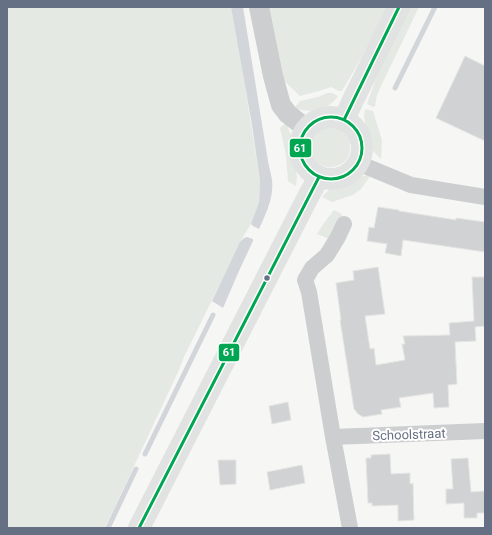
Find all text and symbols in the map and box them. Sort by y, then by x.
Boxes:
line badge: 61 [289,138,312,158]
text: 61 [294,142,306,155]
unlabelled marker [262,273,272,283]
line badge: 61 [218,343,240,362]
text: 61 [223,346,235,359]
street label: Schoolstraat [372,426,446,443]

